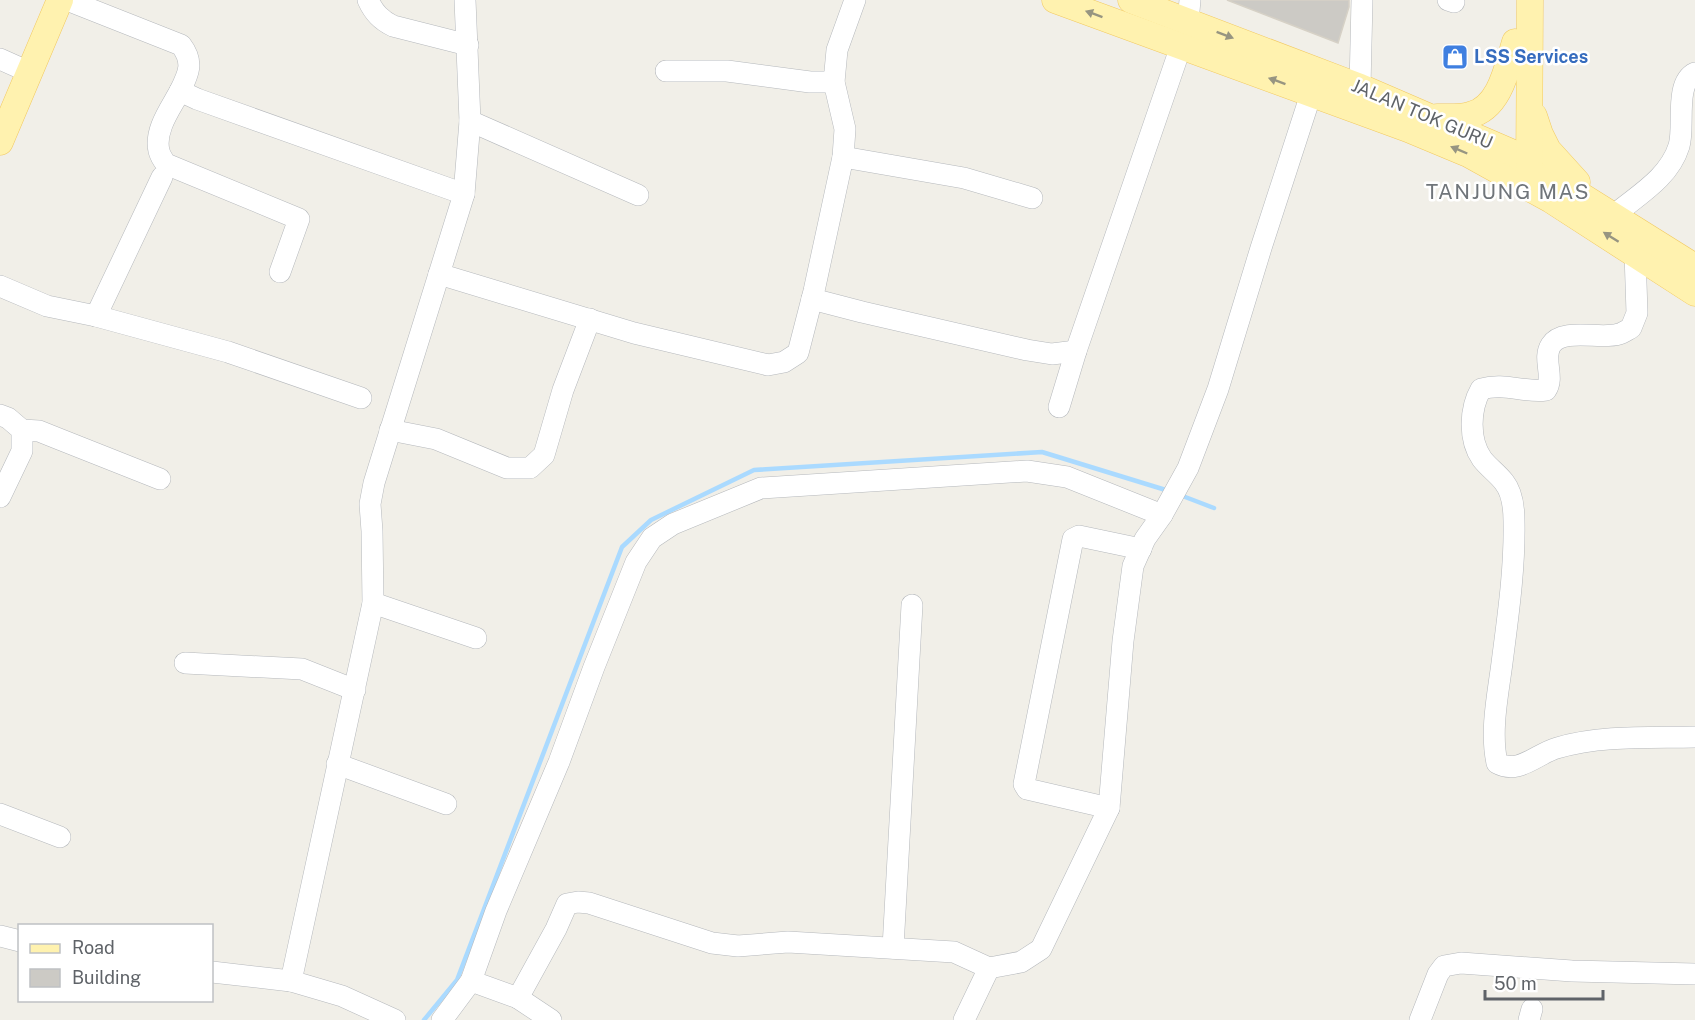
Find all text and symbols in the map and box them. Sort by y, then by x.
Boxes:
one-way arrow [1085,9,1103,19]
one-way arrow [1216,31,1234,41]
shop icon: LSS Services [1440,42,1470,72]
place label: LSS Services [1474,46,1588,67]
street label: JALAN TOK GURU [1348,74,1496,153]
one-way arrow [1268,76,1286,85]
one-way arrow [1450,145,1468,155]
district label: TANJUNG MAS [1426,179,1590,204]
one-way arrow [1603,232,1619,243]
legend [18,924,213,1002]
text: Road [72,937,115,958]
scale bar [1485,963,1604,1001]
text: Building [72,967,141,988]
text: 50 m [1494,973,1537,994]

